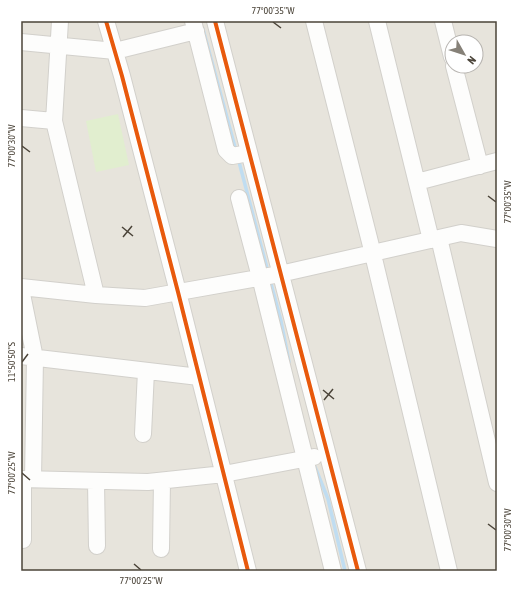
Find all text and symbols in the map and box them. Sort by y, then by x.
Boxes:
text: 77°00'35"W [251,5,295,16]
north arrow [444,34,484,74]
text: N [465,54,478,67]
text: 77°00'30"W [6,124,17,168]
text: 77°00'35"W [502,180,513,224]
text: 11°50'50"S [6,342,17,382]
text: 77°00'25"W [6,451,17,495]
text: 77°00'30"W [502,508,513,552]
text: 77°00'25"W [119,575,163,586]

